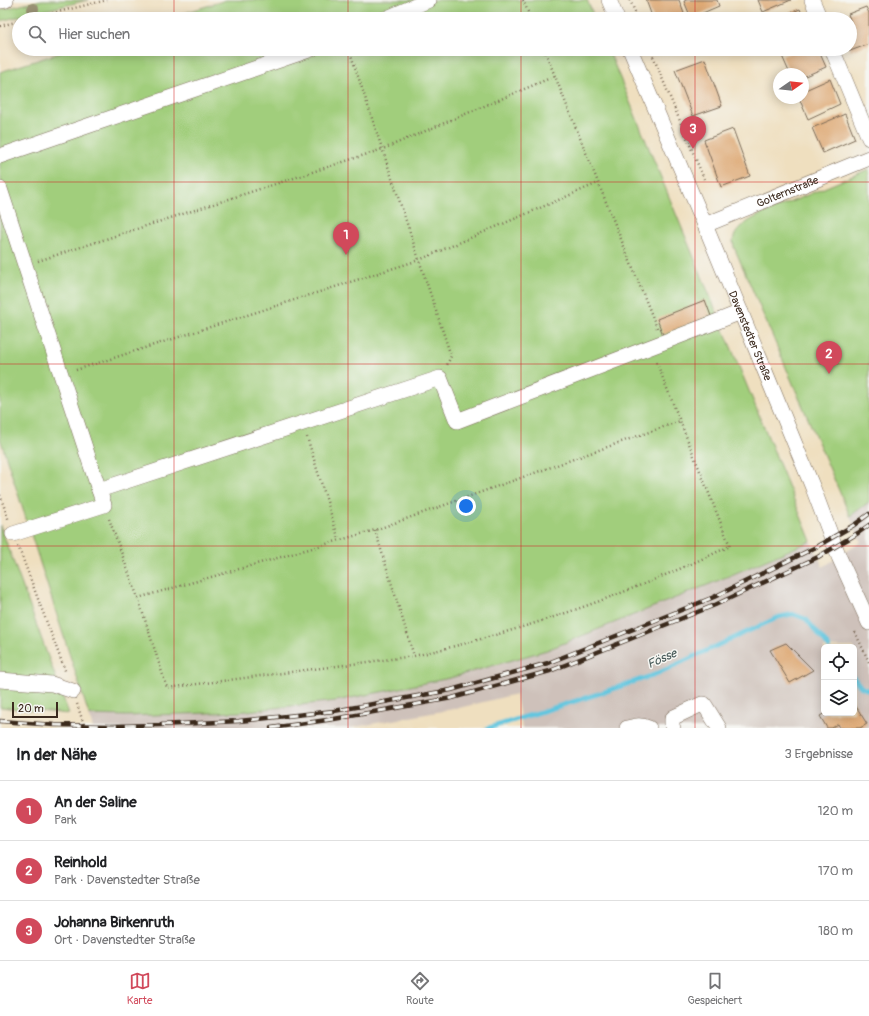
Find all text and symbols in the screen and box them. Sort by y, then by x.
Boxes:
search box [12,12,857,56]
icon: search [26,23,48,45]
text: Hier suchen [58,25,130,44]
north arrow [773,68,809,104]
pin: 3 [680,116,706,149]
street label: Golternstraße [755,173,821,210]
pin: 1 [333,222,359,255]
street label: Davenstedter Straße [726,289,775,383]
pin: 2 [816,341,842,374]
your location [456,496,476,516]
map controls [821,644,857,716]
button: locate [821,644,857,680]
water label: Fösse [645,646,680,672]
button: layers [821,680,857,716]
scale bar [12,700,58,719]
text: 20 m [18,702,44,715]
text: In der Nähe [16,744,97,765]
text: 3 Ergebnisse [784,746,853,762]
text: An der Saline [54,793,137,812]
text: 1 [26,803,32,819]
text: 120 m [817,803,853,819]
text: Park [54,812,77,828]
text: Reinhold [54,853,107,872]
text: 2 [25,863,33,879]
text: 170 m [818,863,853,879]
text: Park · Davenstedter Straße [54,872,200,888]
text: Johanna Birkenruth [54,913,174,932]
text: 3 [25,923,33,939]
text: 180 m [818,923,853,939]
text: Ort · Davenstedter Straße [54,932,195,948]
tab: Karte [127,970,152,1007]
tab: Route [406,970,434,1007]
tab: Gespeichert [687,970,742,1007]

